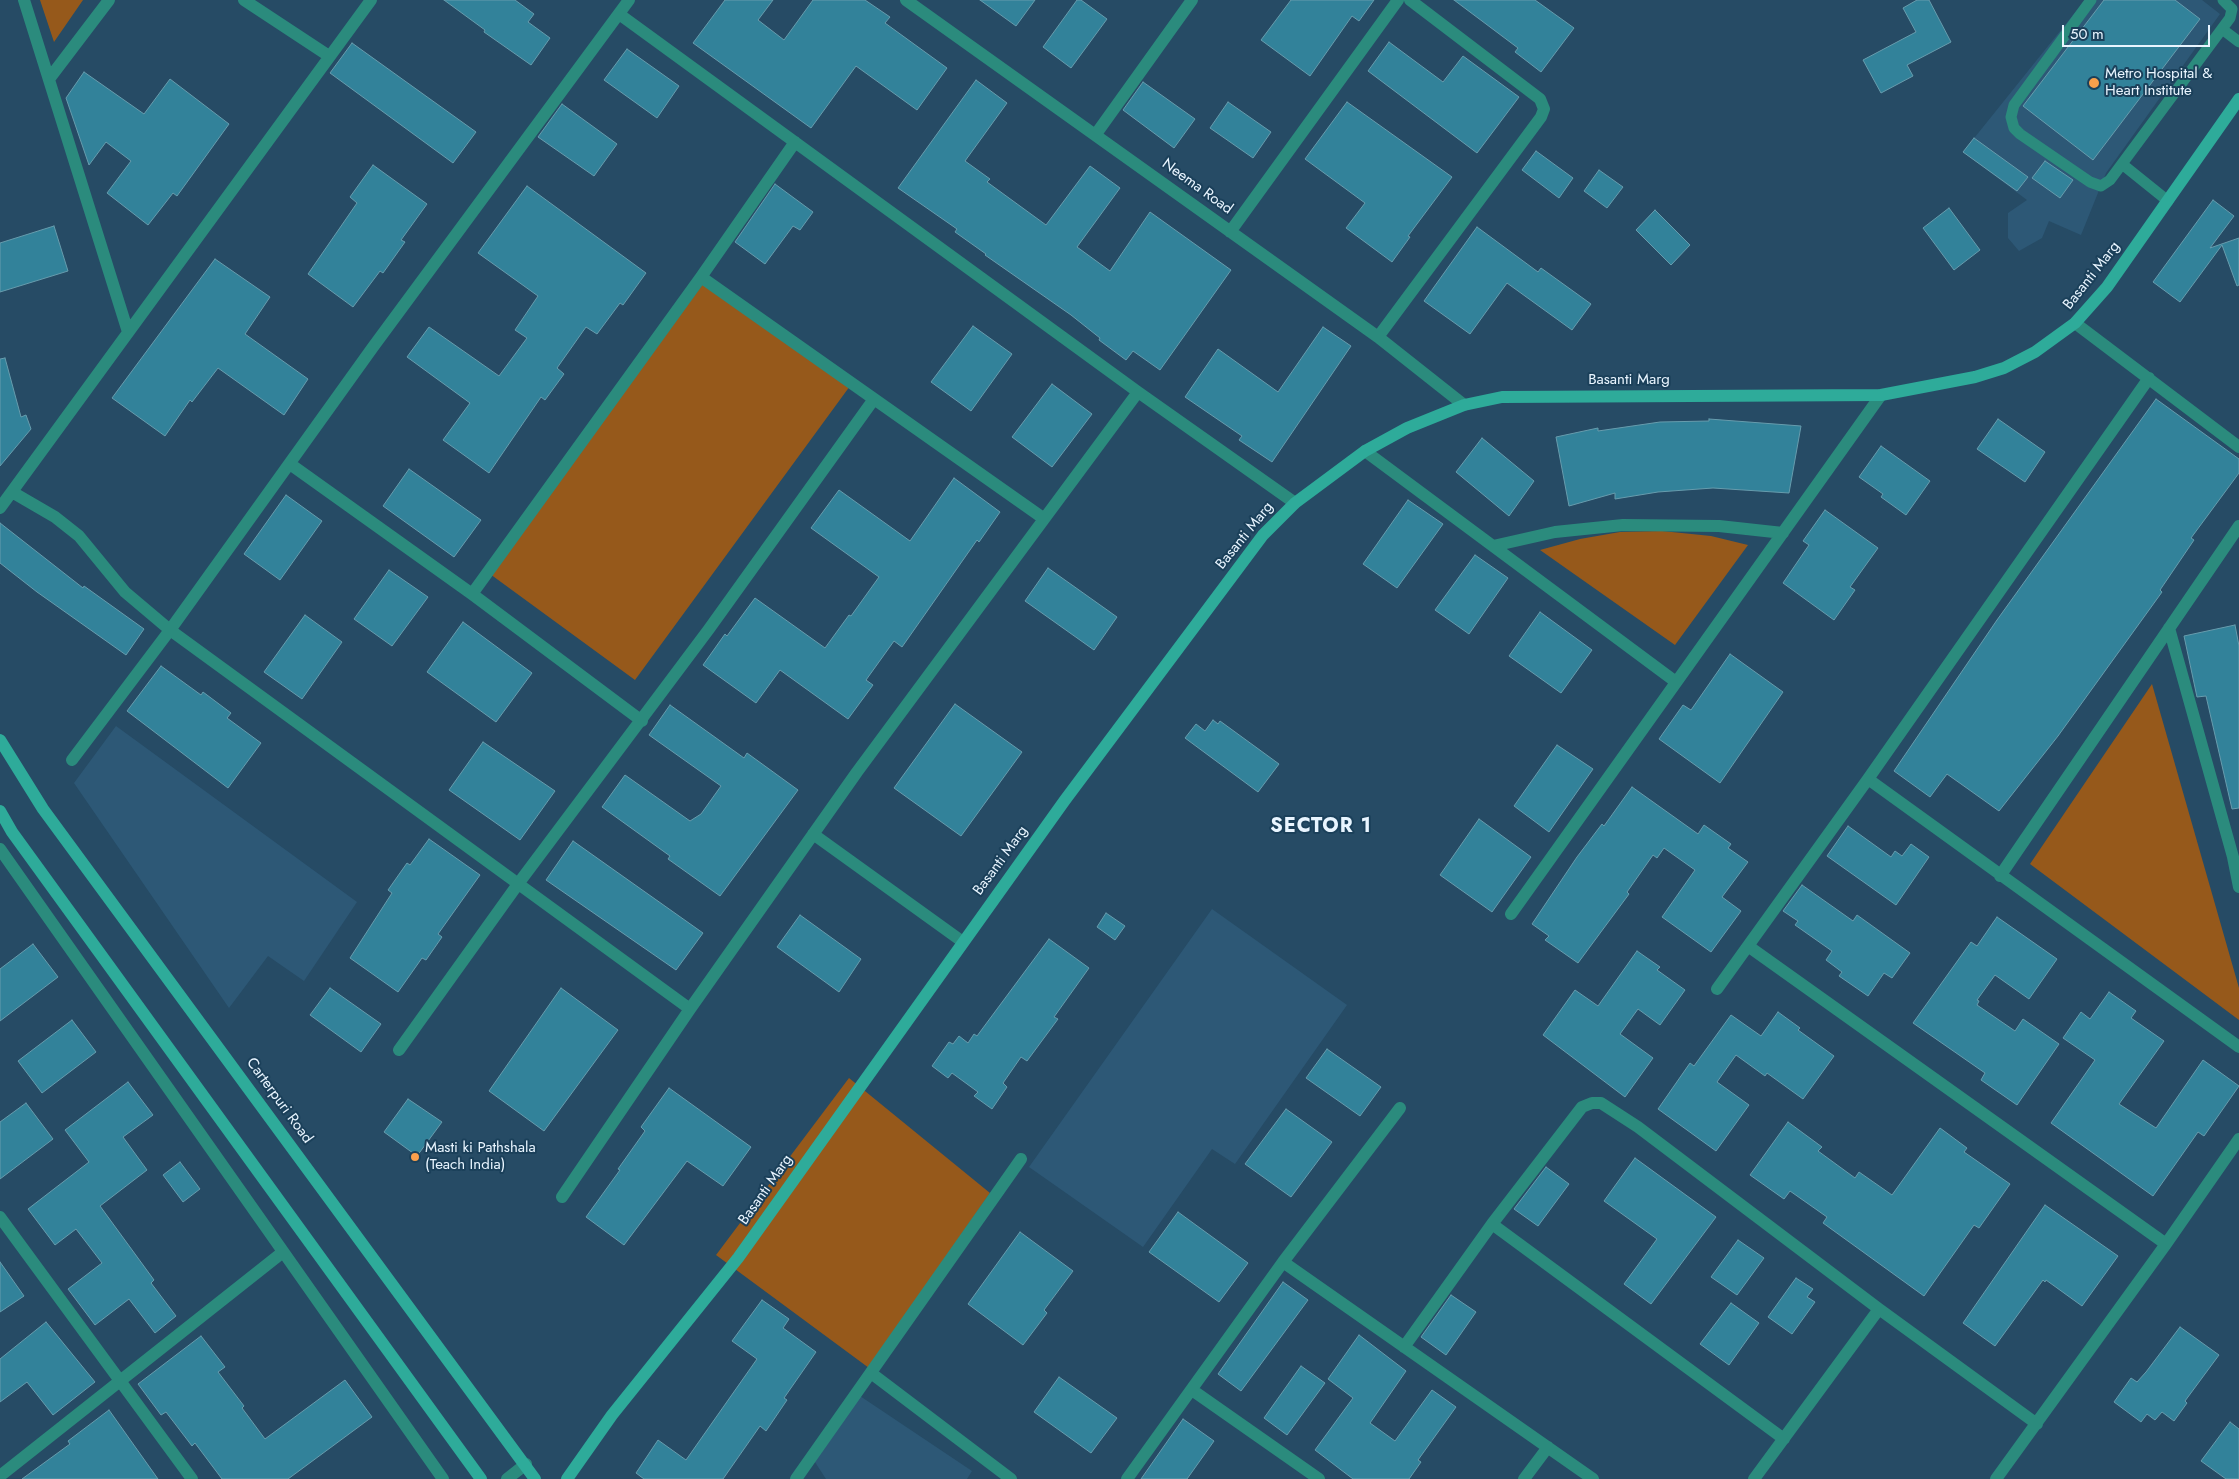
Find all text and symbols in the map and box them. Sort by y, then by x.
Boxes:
scale bar [2064,15,2212,47]
text: 50 m [2070,23,2104,45]
place label: Metro Hospital & Heart Institute [2105,65,2212,100]
marker: Metro Hospital & Heart Institute [2087,76,2101,90]
street label: Neema Road [1158,155,1236,219]
street label: Basanti Marg [2060,238,2124,314]
street label: Basanti Marg [1588,371,1670,389]
street label: Basanti Marg [1212,499,1278,573]
district label: SECTOR 1 [1269,815,1373,839]
street label: Basanti Marg [970,823,1032,899]
street label: Carterpuri Road [242,1055,316,1147]
place label: Masti ki Pathshala (Teach India) [425,1139,536,1174]
marker: Masti ki Pathshala (Teach India) [409,1151,421,1163]
street label: Basanti Marg [735,1151,797,1229]

